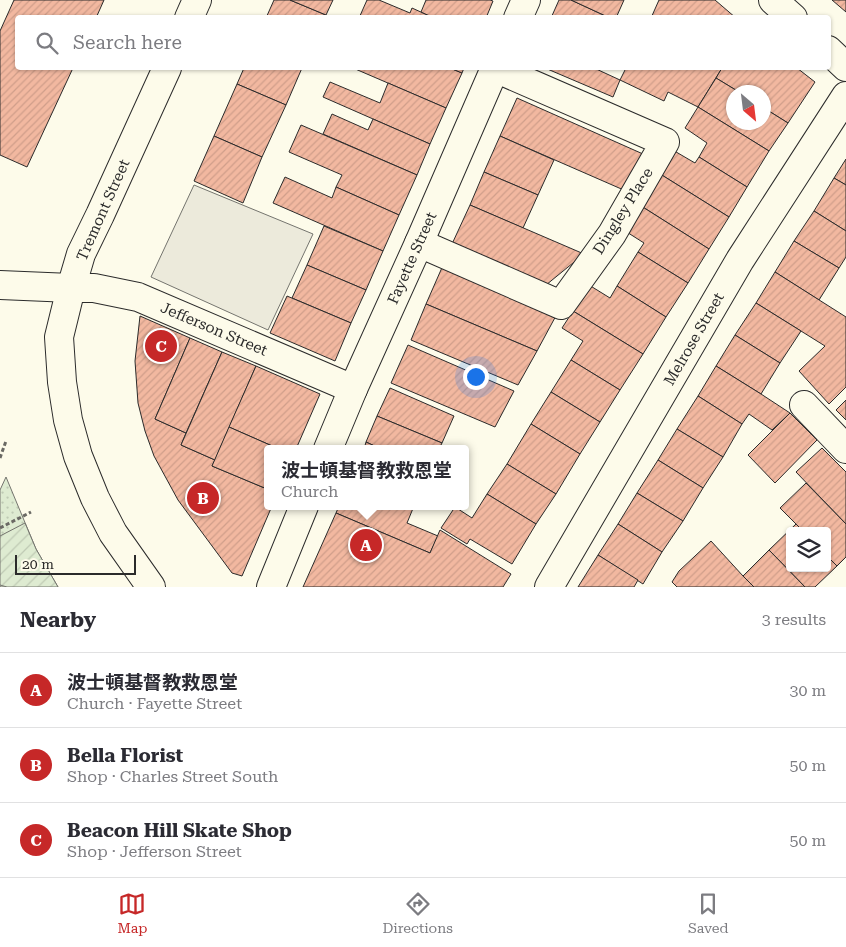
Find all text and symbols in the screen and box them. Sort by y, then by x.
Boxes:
search box [15,15,831,70]
icon: search [33,29,61,57]
text: Search here [73,31,182,54]
north arrow [726,85,771,130]
street label: Tremont Street [73,156,134,264]
street label: Dingley Place [589,164,657,258]
street label: Fayette Street [384,209,441,307]
street label: Melrose Street [660,289,728,389]
street label: Jefferson Street [158,298,271,360]
pin: C [145,327,177,365]
your location [463,364,489,390]
popup [264,445,469,510]
text: 波士頓基督教救恩堂 [281,459,452,482]
pin: B [187,479,219,517]
text: Church [281,482,338,501]
pin: A [350,526,382,564]
map controls [786,527,831,572]
button: layers [786,527,831,572]
scale bar [15,552,136,575]
text: 20 m [22,556,54,572]
text: Nearby [20,608,96,632]
text: 3 results [762,610,826,629]
text: 波士頓基督教救恩堂 [67,671,238,694]
text: A [30,681,42,700]
text: 30 m [789,681,826,700]
text: Church · Fayette Street [67,694,242,713]
text: Bella Florist [67,744,183,767]
text: B [30,756,42,775]
text: 50 m [789,756,826,775]
text: Shop · Charles Street South [67,767,278,786]
text: Beacon Hill Skate Shop [67,819,292,842]
text: C [30,831,42,850]
text: 50 m [789,831,826,850]
text: Shop · Jefferson Street [67,842,242,861]
tab: Map [118,890,147,936]
tab: Directions [382,890,453,936]
tab: Saved [688,890,729,936]

